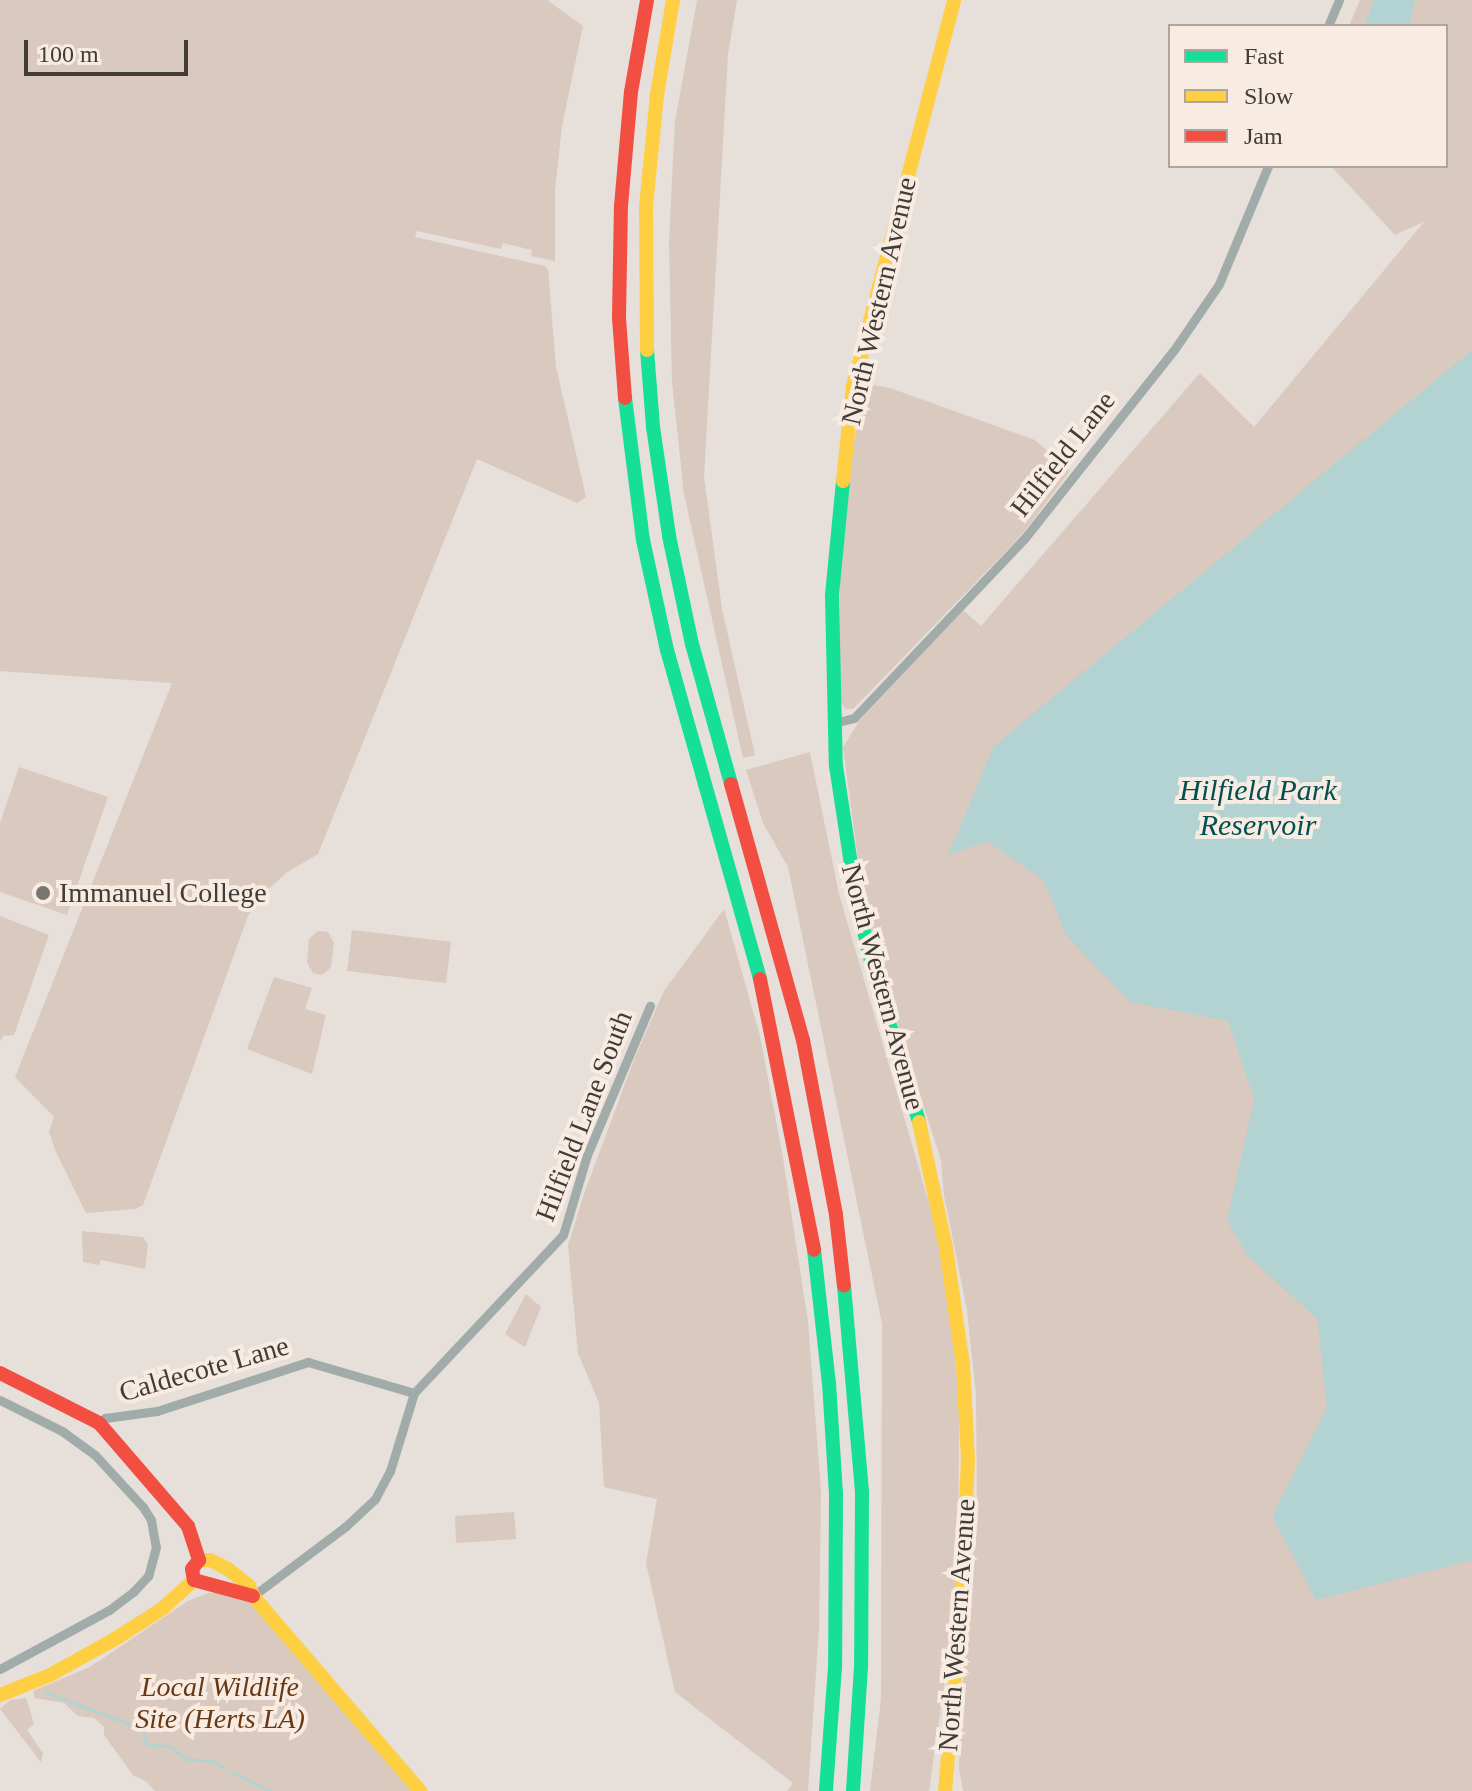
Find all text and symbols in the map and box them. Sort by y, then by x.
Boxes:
scale bar [28,24,192,74]
legend [1168,24,1448,168]
text: 100 m [38,41,99,67]
text: Fast [1244,43,1284,69]
text: Slow [1244,83,1293,109]
text: Jam [1244,123,1283,149]
street label: North Western Avenue [834,173,924,429]
street label: Hilfield Lane [1004,385,1122,523]
water label: Hilfield Park Reservoir [1179,772,1337,842]
street label: North Western Avenue [834,859,932,1115]
place label: Immanuel College [59,876,267,910]
marker: Immanuel College [34,884,52,902]
street label: Hilfield Lane South [528,1006,640,1226]
street label: Caldecote Lane [115,1329,293,1409]
street label: North Western Avenue [931,1496,983,1754]
park label: Local Wildlife Site (Herts LA) [135,1670,305,1736]

